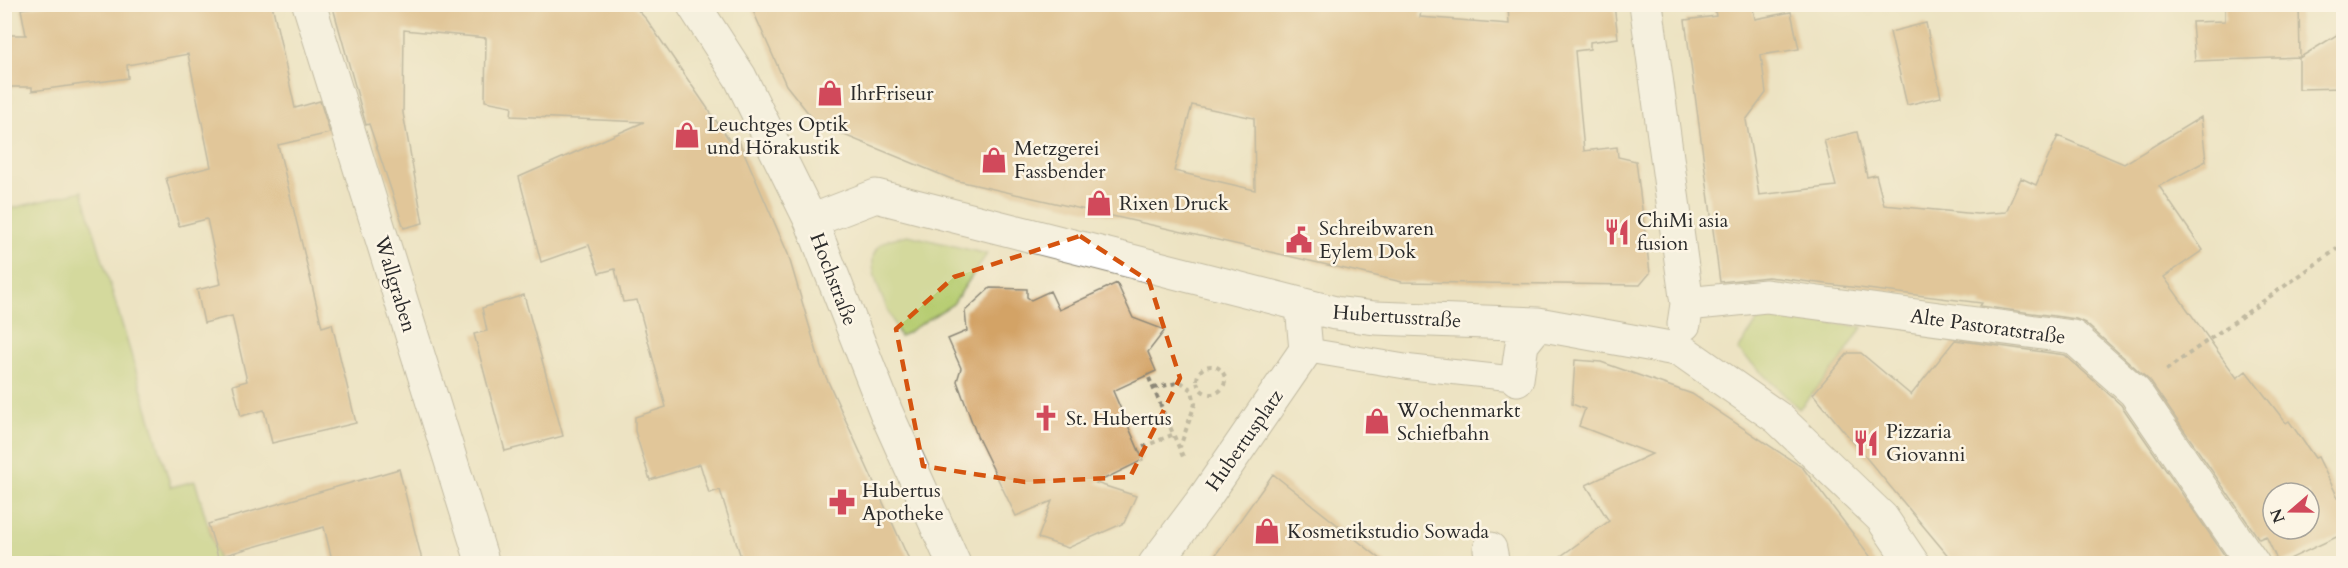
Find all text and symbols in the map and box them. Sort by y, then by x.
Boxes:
shop icon: IhrFriseur [815,78,845,108]
place label: IhrFriseur [850,80,934,107]
place label: Leuchtges Optik und Hörakustik [707,111,849,161]
shop icon: Leuchtges Optik und Hörakustik [672,120,702,150]
place label: Metzgerei Fassbender [1014,135,1106,185]
shop icon: Metzgerei Fassbender [979,145,1009,175]
shop icon: Rixen Druck [1084,188,1114,218]
place label: Rixen Druck [1119,190,1229,217]
place label: ChiMi asia fusion [1637,207,1729,257]
place label: Schreibwaren Eylem Dok [1319,215,1435,265]
restaurant icon: ChiMi asia fusion [1602,217,1632,247]
public building icon: Schreibwaren Eylem Dok [1284,225,1314,255]
street label: Hochstraße [803,229,864,330]
street label: Wallgraben [368,232,423,336]
street label: Hubertusstraße [1332,299,1462,334]
street label: Alte Pastoratstraße [1909,302,2067,351]
street label: Hubertusplatz [1199,384,1289,497]
place label: Wochenmarkt Schiefbahn [1396,397,1521,447]
church icon: St. Hubertus [1031,403,1061,433]
place label: St. Hubertus [1066,405,1172,432]
shop icon: Wochenmarkt Schiefbahn [1362,406,1392,436]
place label: Pizzaria Giovanni [1886,418,1966,468]
restaurant icon: Pizzaria Giovanni [1851,428,1881,458]
place label: Hubertus Apotheke [862,477,944,527]
north arrow [2261,481,2321,541]
pharmacy icon: Hubertus Apotheke [827,487,857,517]
text: N [2265,505,2291,526]
shop icon: Kosmetikstudio Sowada [1252,516,1282,546]
place label: Kosmetikstudio Sowada [1287,518,1490,545]

